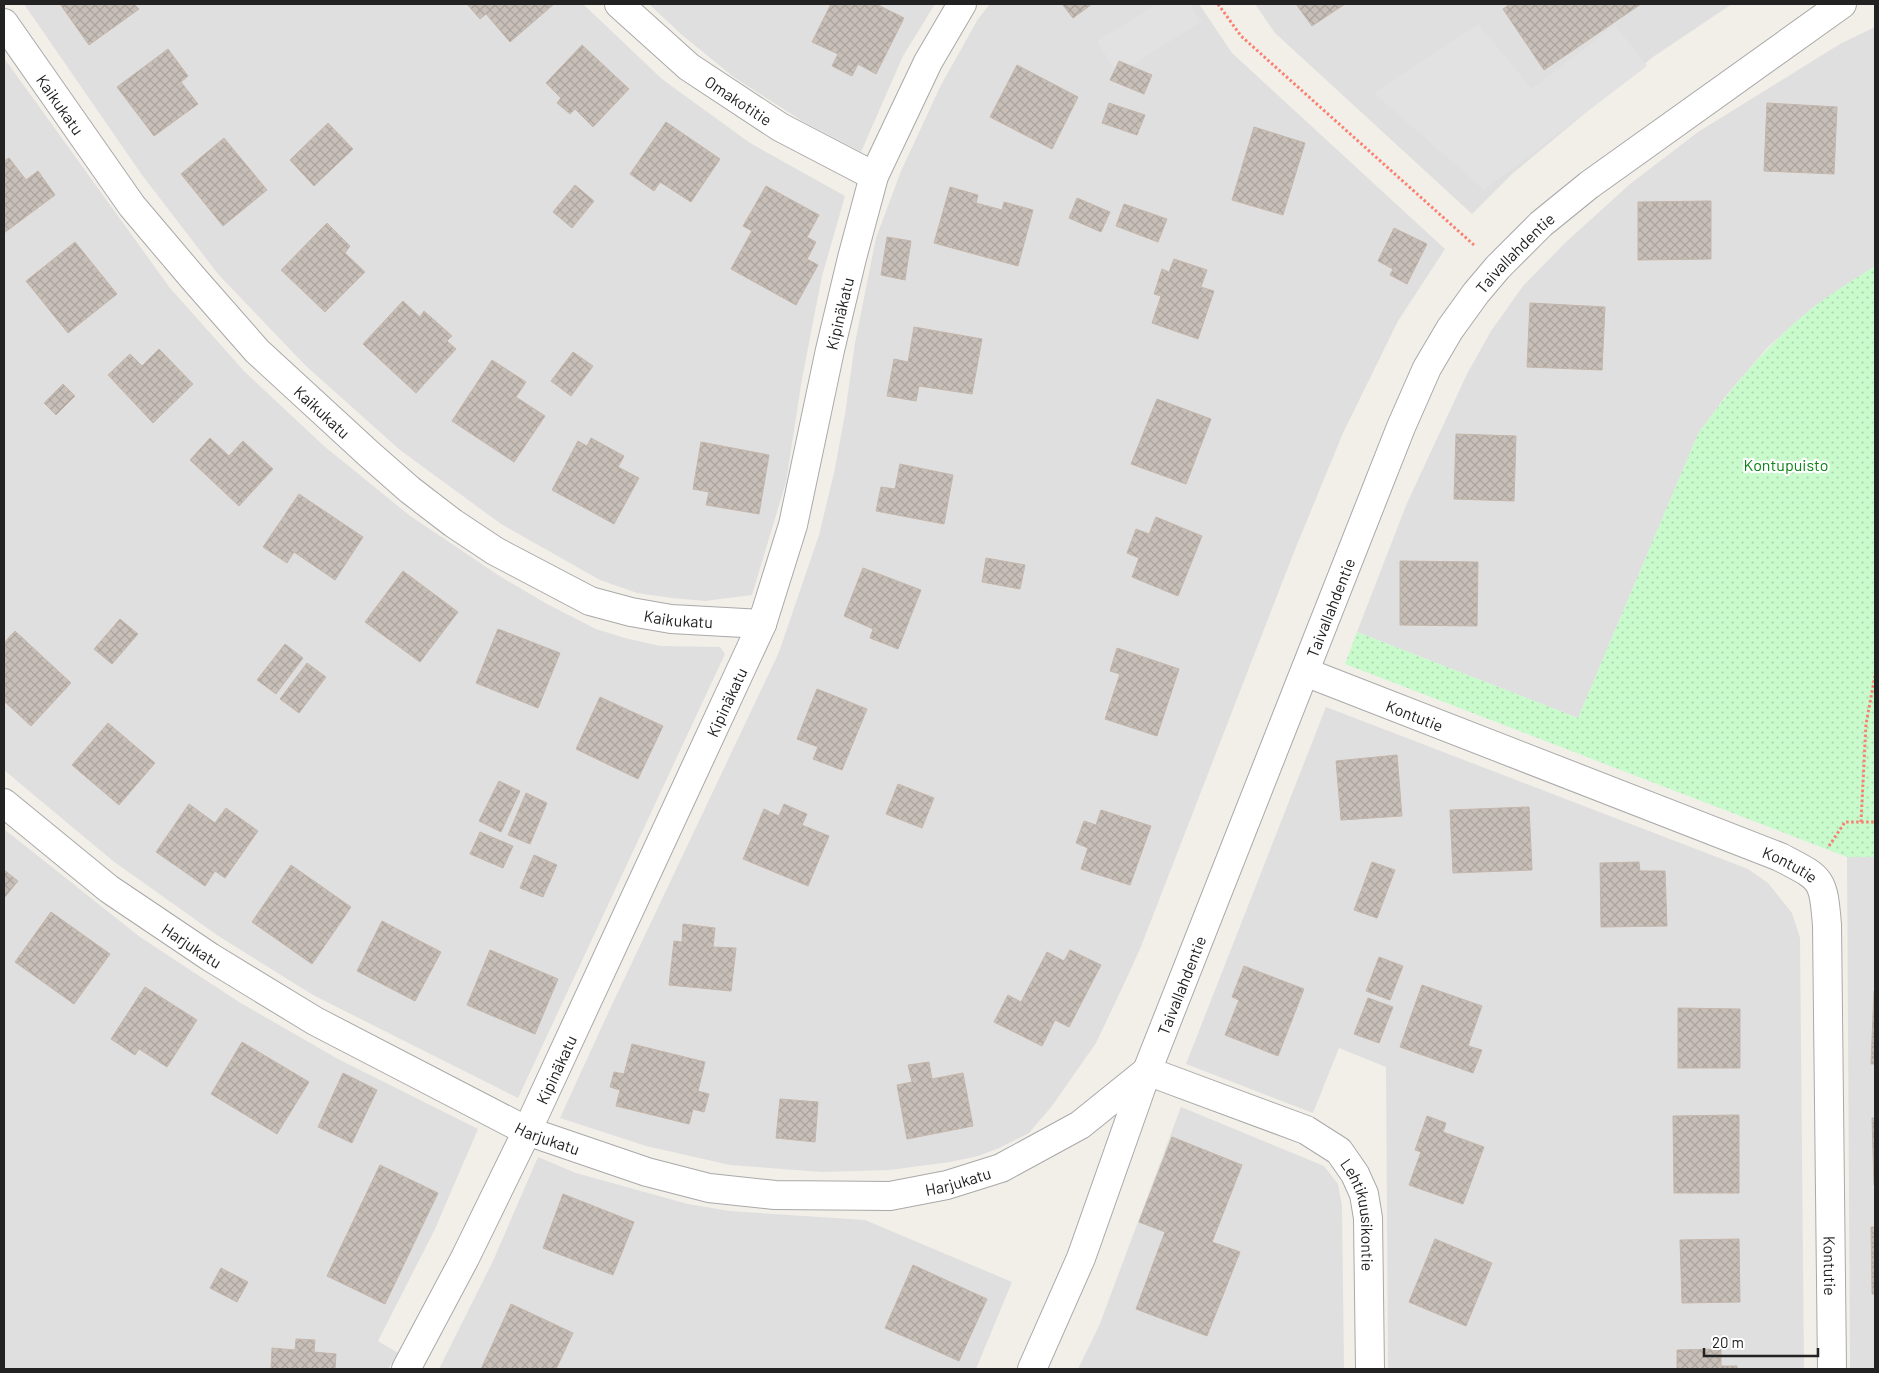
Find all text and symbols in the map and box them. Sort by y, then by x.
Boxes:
street label: Kaikukatu [33,70,88,138]
street label: Omakotitie [702,71,776,129]
street label: Taivallahdentie [1471,208,1558,297]
street label: Kipinäkatu [821,275,857,352]
street label: Kaikukatu [291,381,355,442]
park label: Kontupuisto [1744,455,1828,474]
street label: Taivallahdentie [1302,555,1358,660]
street label: Kaikukatu [643,605,713,631]
street label: Kipinäkatu [702,664,750,739]
street label: Kontutie [1384,695,1446,735]
street label: Kontutie [1760,842,1822,886]
street label: Harjukatu [159,918,225,971]
street label: Taivallahdentie [1153,933,1209,1038]
street label: Kipinäkatu [531,1032,580,1107]
street label: Harjukatu [512,1117,583,1158]
street label: Lehtikuusikontie [1337,1154,1378,1271]
street label: Harjukatu [923,1162,993,1199]
street label: Kontutie [1821,1236,1841,1296]
scale bar [1704,1326,1818,1358]
text: 20 m [1712,1333,1744,1351]

